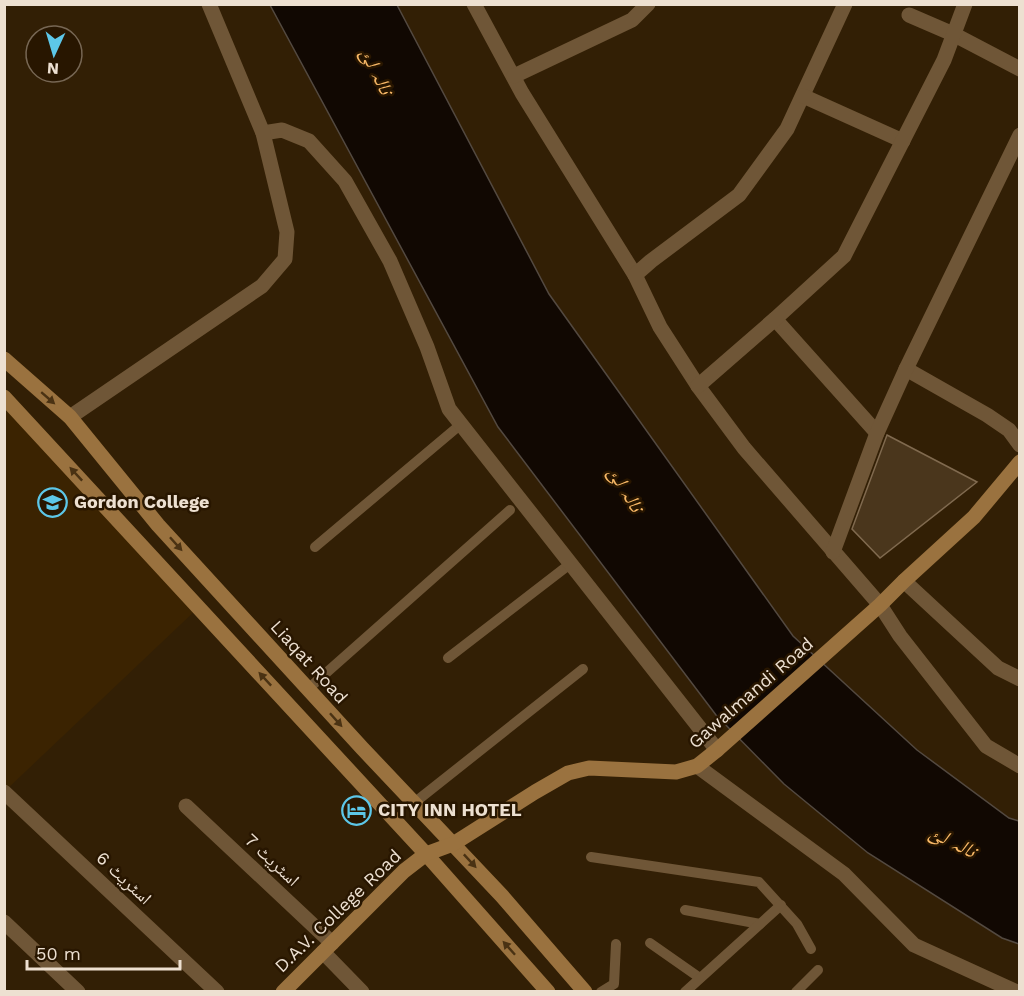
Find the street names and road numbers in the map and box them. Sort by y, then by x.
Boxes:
street label: Liaqat Road [267,616,352,708]
street label: Gawalmandi Road [684,633,817,752]
street label: اسٹریٹ 7 [240,829,304,890]
street label: D.A.V. College Road [270,845,405,976]
street label: اسٹریٹ 6 [92,847,156,909]

